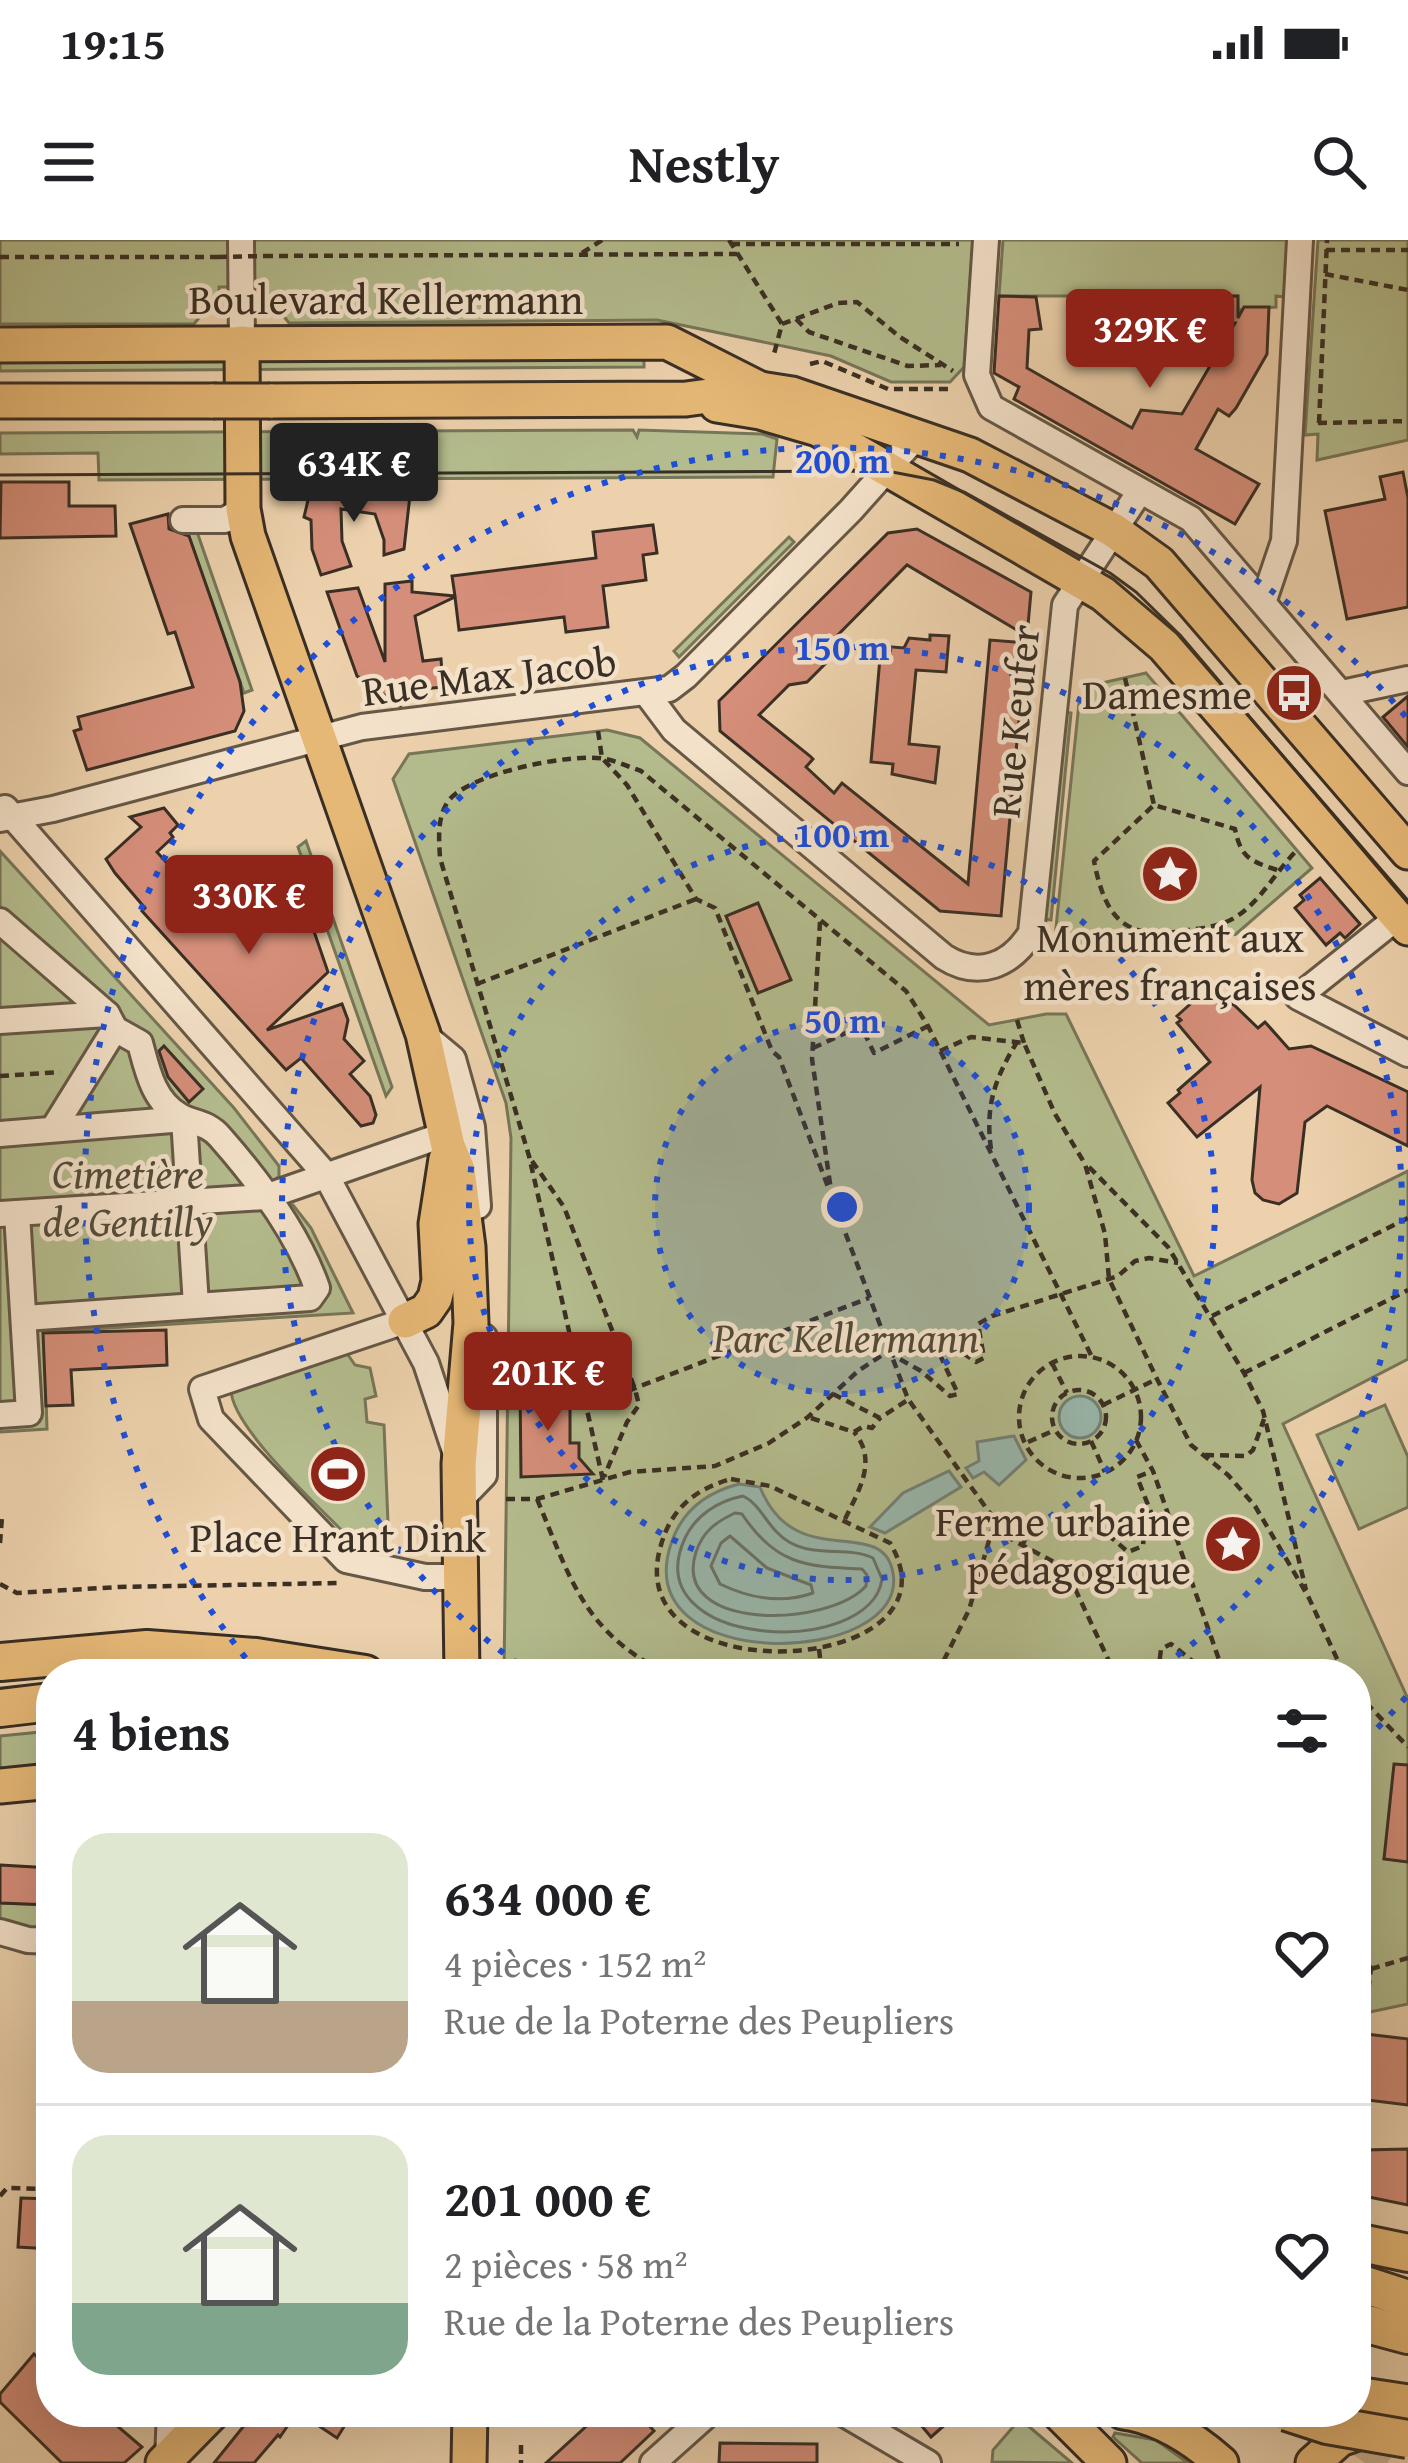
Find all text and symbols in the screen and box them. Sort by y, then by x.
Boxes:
text: 19:15 [60,10,166,75]
text: Nestly [629,123,779,202]
icon: menu [36,129,102,195]
icon: search [1306,129,1372,195]
street label: Boulevard Kellermann [189,268,584,329]
pin: 329K € [1052,289,1248,391]
text: 329K € [1093,299,1207,356]
pin: 634K € [256,423,452,525]
text: 634K € [297,433,411,490]
text: 200 m [795,433,890,486]
text: 150 m [795,620,890,673]
street label: Rue Keufer [974,622,1054,820]
street label: Rue Max Jacob [358,629,620,721]
bus stop icon: Damesme [1263,662,1325,724]
place label: Damesme [1082,663,1252,724]
text: 100 m [795,807,890,860]
place icon: Monument aux mères françaises [1139,843,1201,905]
pin: 330K € [151,855,347,957]
text: 330K € [192,865,306,922]
place label: Monument aux mères françaises [1023,906,1317,1015]
text: 50 m [804,993,880,1046]
park label: Cimetière de Gentilly [43,1142,213,1251]
centre of rings [821,1186,863,1228]
park label: Parc Kellermann [712,1306,979,1367]
pin: 201K € [450,1332,646,1434]
text: 201K € [491,1342,605,1399]
sports icon: Place Hrant Dink [307,1443,369,1505]
place label: Ferme urbaine pédagogique [935,1490,1191,1599]
place label: Place Hrant Dink [190,1506,487,1567]
place icon: Ferme urbaine pédagogique [1202,1513,1264,1575]
text: 4 biens [72,1694,230,1769]
icon: filters [1269,1698,1335,1764]
text: 634 000 € [444,1859,651,1934]
icon: home [168,1881,312,2025]
icon: heart [1269,1920,1335,1986]
text: 4 pièces · 152 m² [444,1934,706,1991]
text: Rue de la Poterne des Peupliers [444,1991,954,2048]
text: 201 000 € [444,2160,651,2235]
icon: home [168,2183,312,2327]
icon: heart [1269,2222,1335,2288]
text: 2 pièces · 58 m² [444,2235,688,2292]
text: Rue de la Poterne des Peupliers [444,2292,954,2349]

